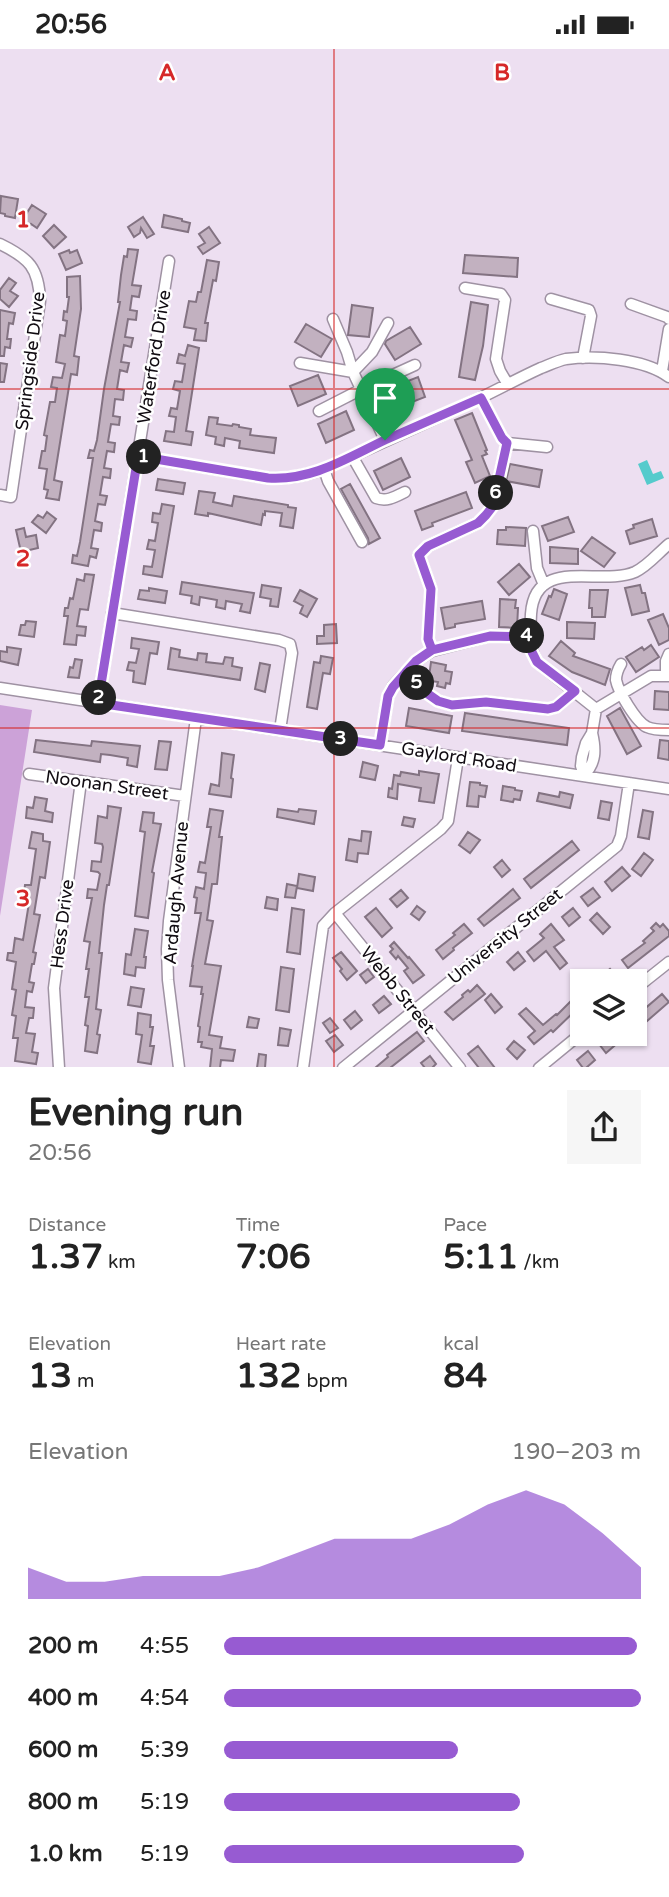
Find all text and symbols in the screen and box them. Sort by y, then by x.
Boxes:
text: 20:56 [35,9,107,40]
text: A [158,59,176,87]
text: B [494,59,510,87]
text: 1 [16,206,30,234]
street label: Waterford Drive [133,288,175,426]
street label: Springside Drive [11,290,49,432]
pin [355,368,415,440]
icon: arrive [366,379,404,417]
pin: 1 [127,439,162,475]
text: 1 [138,445,149,467]
pin: 6 [478,475,514,511]
text: 6 [490,481,501,503]
text: 2 [16,545,30,573]
pin: 4 [510,619,544,653]
text: 4 [521,624,532,646]
pin: 5 [400,665,434,701]
text: 5 [411,671,422,693]
pin: 2 [82,681,116,715]
text: 2 [93,686,104,708]
pin: 3 [324,721,358,757]
text: 3 [335,727,346,749]
street label: Gaylord Road [400,737,518,777]
street label: Noonan Street [44,765,170,805]
street label: Ardaugh Avenue [159,820,193,966]
street label: Hess Drive [46,878,78,970]
street label: University Street [443,883,567,989]
text: 3 [16,885,30,913]
street label: Webb Street [356,942,440,1038]
map controls [570,969,647,1046]
button: layers [570,969,647,1046]
text: Evening run [28,1090,243,1136]
button: share [567,1090,641,1164]
text: 20:56 [28,1139,92,1167]
text: Distance [28,1214,106,1236]
text: Time [236,1214,280,1236]
text: Pace [443,1214,487,1236]
text: 1.37 [28,1236,103,1278]
text: 7:06 [236,1236,311,1278]
text: 5:11 [443,1236,518,1278]
text: km [103,1251,136,1273]
text: /km [518,1251,560,1273]
text: Elevation [28,1333,111,1355]
text: Heart rate [236,1333,326,1355]
text: kcal [443,1333,479,1355]
text: 13 [28,1355,72,1397]
text: 132 [236,1355,302,1397]
text: 84 [443,1355,487,1397]
text: m [72,1370,94,1392]
text: bpm [302,1370,348,1392]
text: Elevation [28,1438,129,1466]
text: 190–203 m [512,1438,641,1466]
text: 200 m [28,1632,98,1660]
text: 4:55 [140,1632,189,1660]
text: 400 m [28,1684,98,1712]
text: 4:54 [140,1684,189,1712]
text: 600 m [28,1736,98,1764]
text: 5:39 [140,1736,189,1764]
text: 800 m [28,1788,98,1816]
text: 5:19 [140,1788,189,1816]
text: 1.0 km [28,1840,103,1868]
text: 5:19 [140,1840,189,1868]

